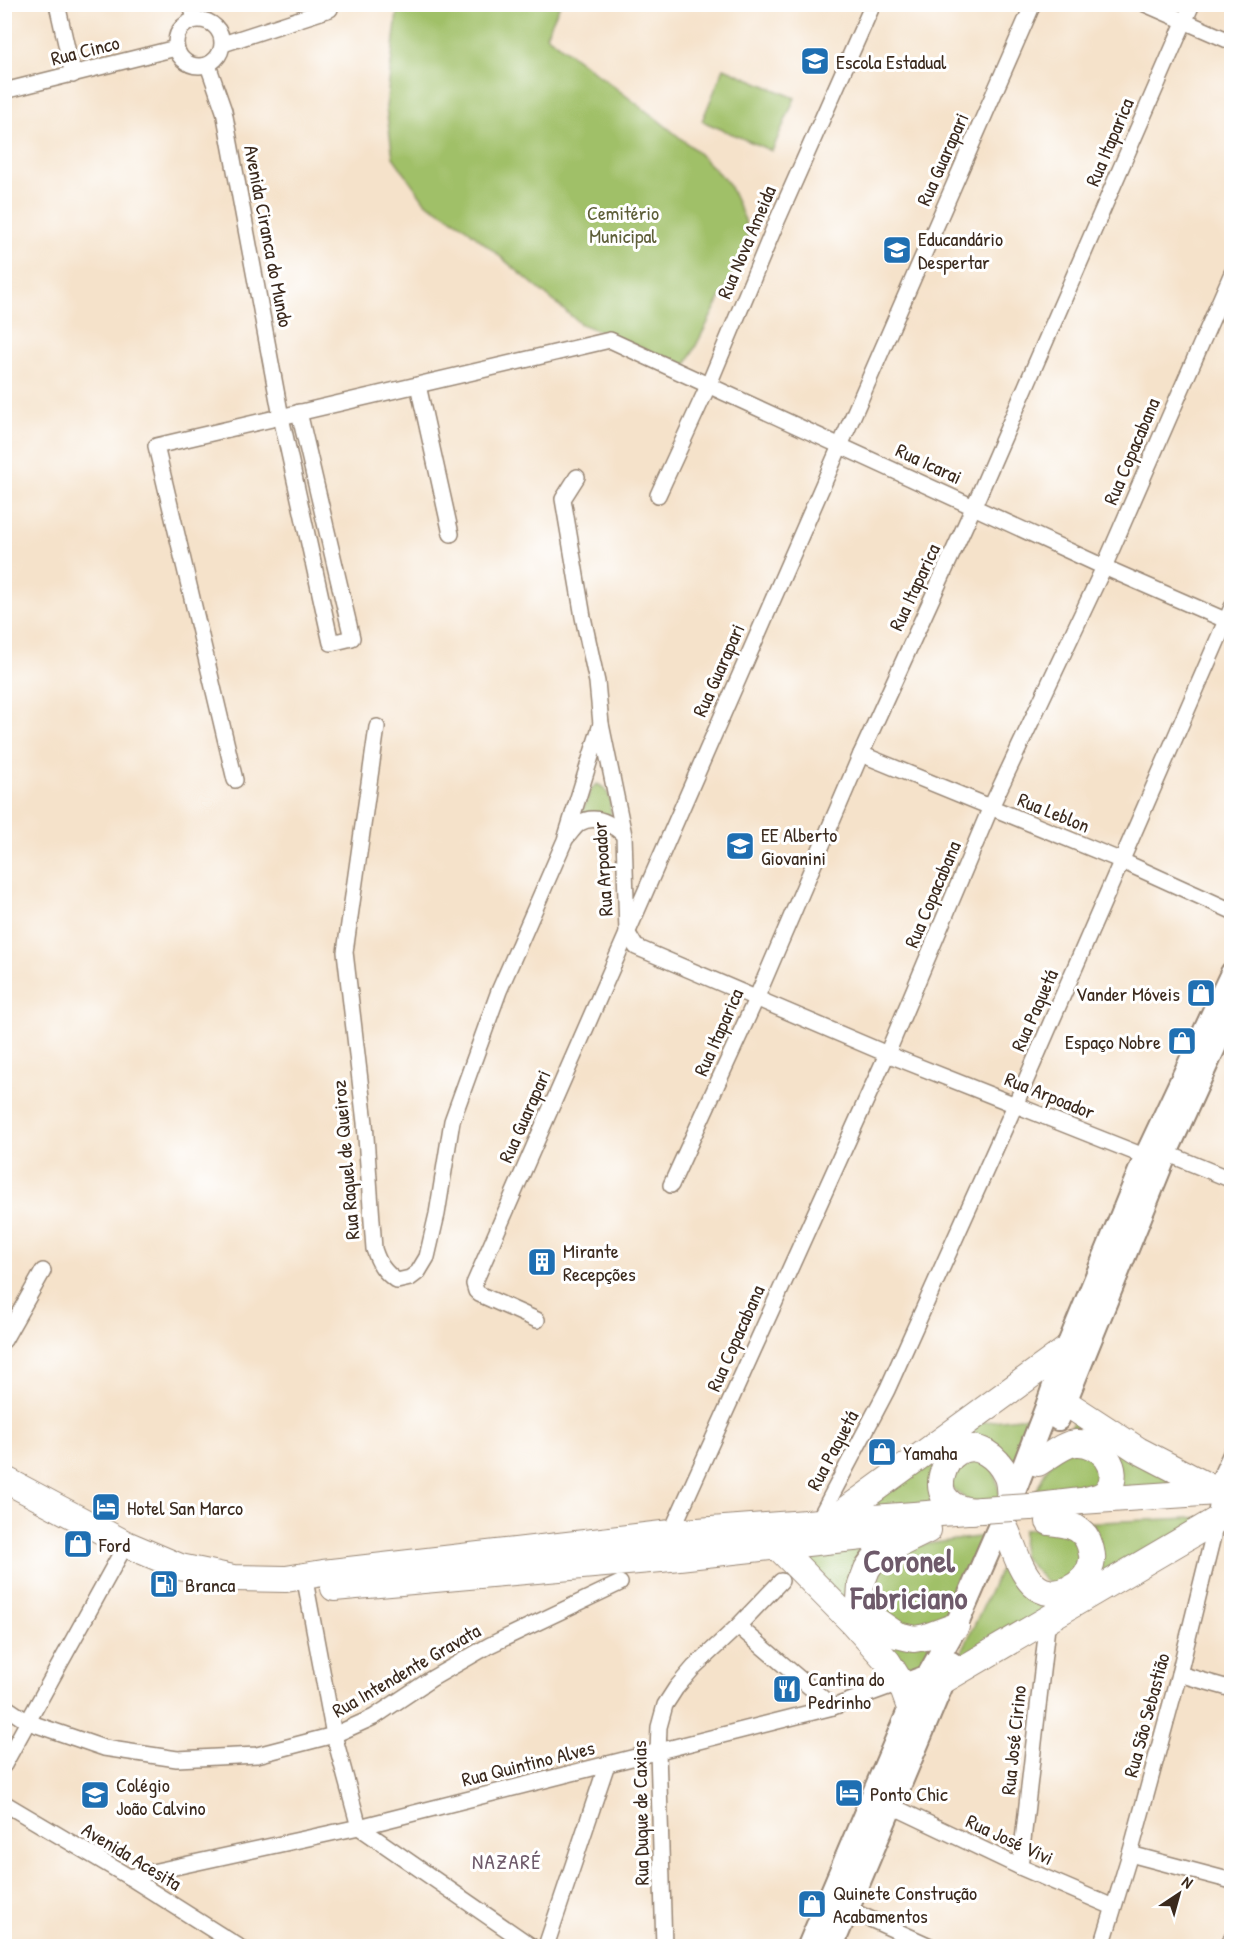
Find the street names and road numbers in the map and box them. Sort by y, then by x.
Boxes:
street label: Rua Cinco [48,28,122,72]
street label: Rua Itaparica [1078,94,1140,190]
street label: Rua Guarapari [910,108,974,210]
street label: Avenida Ciranca do Mundo [238,143,300,329]
street label: Rua Nova Ameida [710,181,782,303]
street label: Rua Copacabana [1096,393,1166,509]
street label: Rua Icarai [892,436,966,490]
street label: Rua Itaparica [882,539,946,635]
street label: Rua Guarapari [686,619,750,721]
street label: Rua Leblon [1014,785,1094,839]
street label: Rua Arpoador [585,820,619,917]
street label: Rua Copacabana [897,836,967,952]
street label: Rua Paquetá [1004,965,1064,1055]
street label: Rua Itaparica [687,984,749,1080]
street label: Rua Guarapari [492,1065,556,1167]
street label: Rua Arpoador [1001,1065,1099,1125]
street label: Rua Raquel de Queiroz [325,1079,365,1241]
street label: Rua Copacabana [700,1281,770,1395]
street label: Rua Paquetá [800,1405,864,1495]
street label: Rua Intendente Gravata [327,1616,485,1723]
street label: Rua São Sebastião [1116,1650,1176,1780]
street label: Rua José Cirino [994,1684,1032,1796]
street label: Rua Quintino Alves [459,1733,598,1793]
street label: Rua Duque de Caxias [625,1740,655,1886]
street label: Rua José Vivi [962,1807,1058,1871]
street label: Avenida Acesita [77,1816,187,1896]

